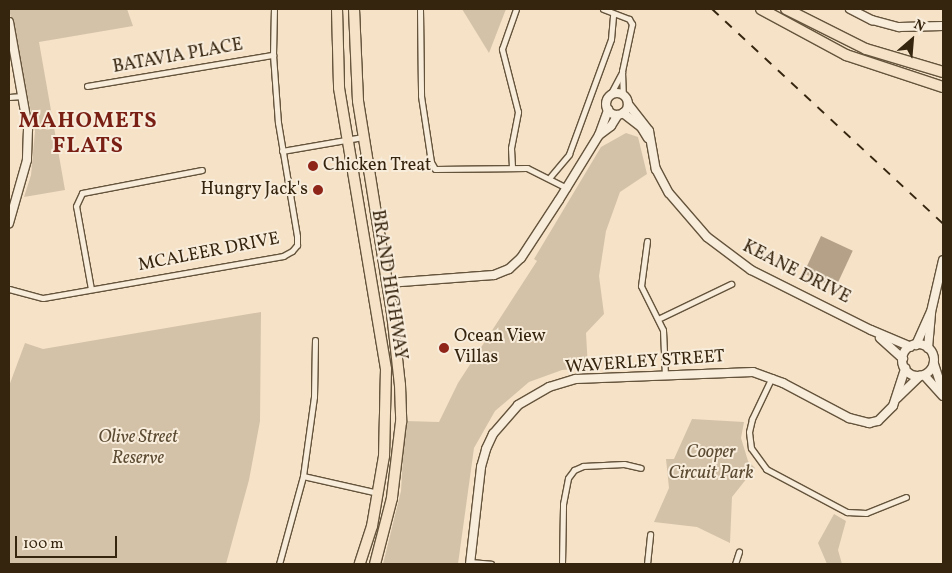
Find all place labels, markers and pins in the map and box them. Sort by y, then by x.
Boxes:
place label: Chicken Treat [323,155,432,177]
marker: Chicken Treat [307,160,319,172]
place label: Hungry Jack's [200,179,308,201]
marker: Hungry Jack's [312,184,324,196]
place label: Ocean View Villas [454,327,546,369]
marker: Ocean View Villas [438,342,450,354]

